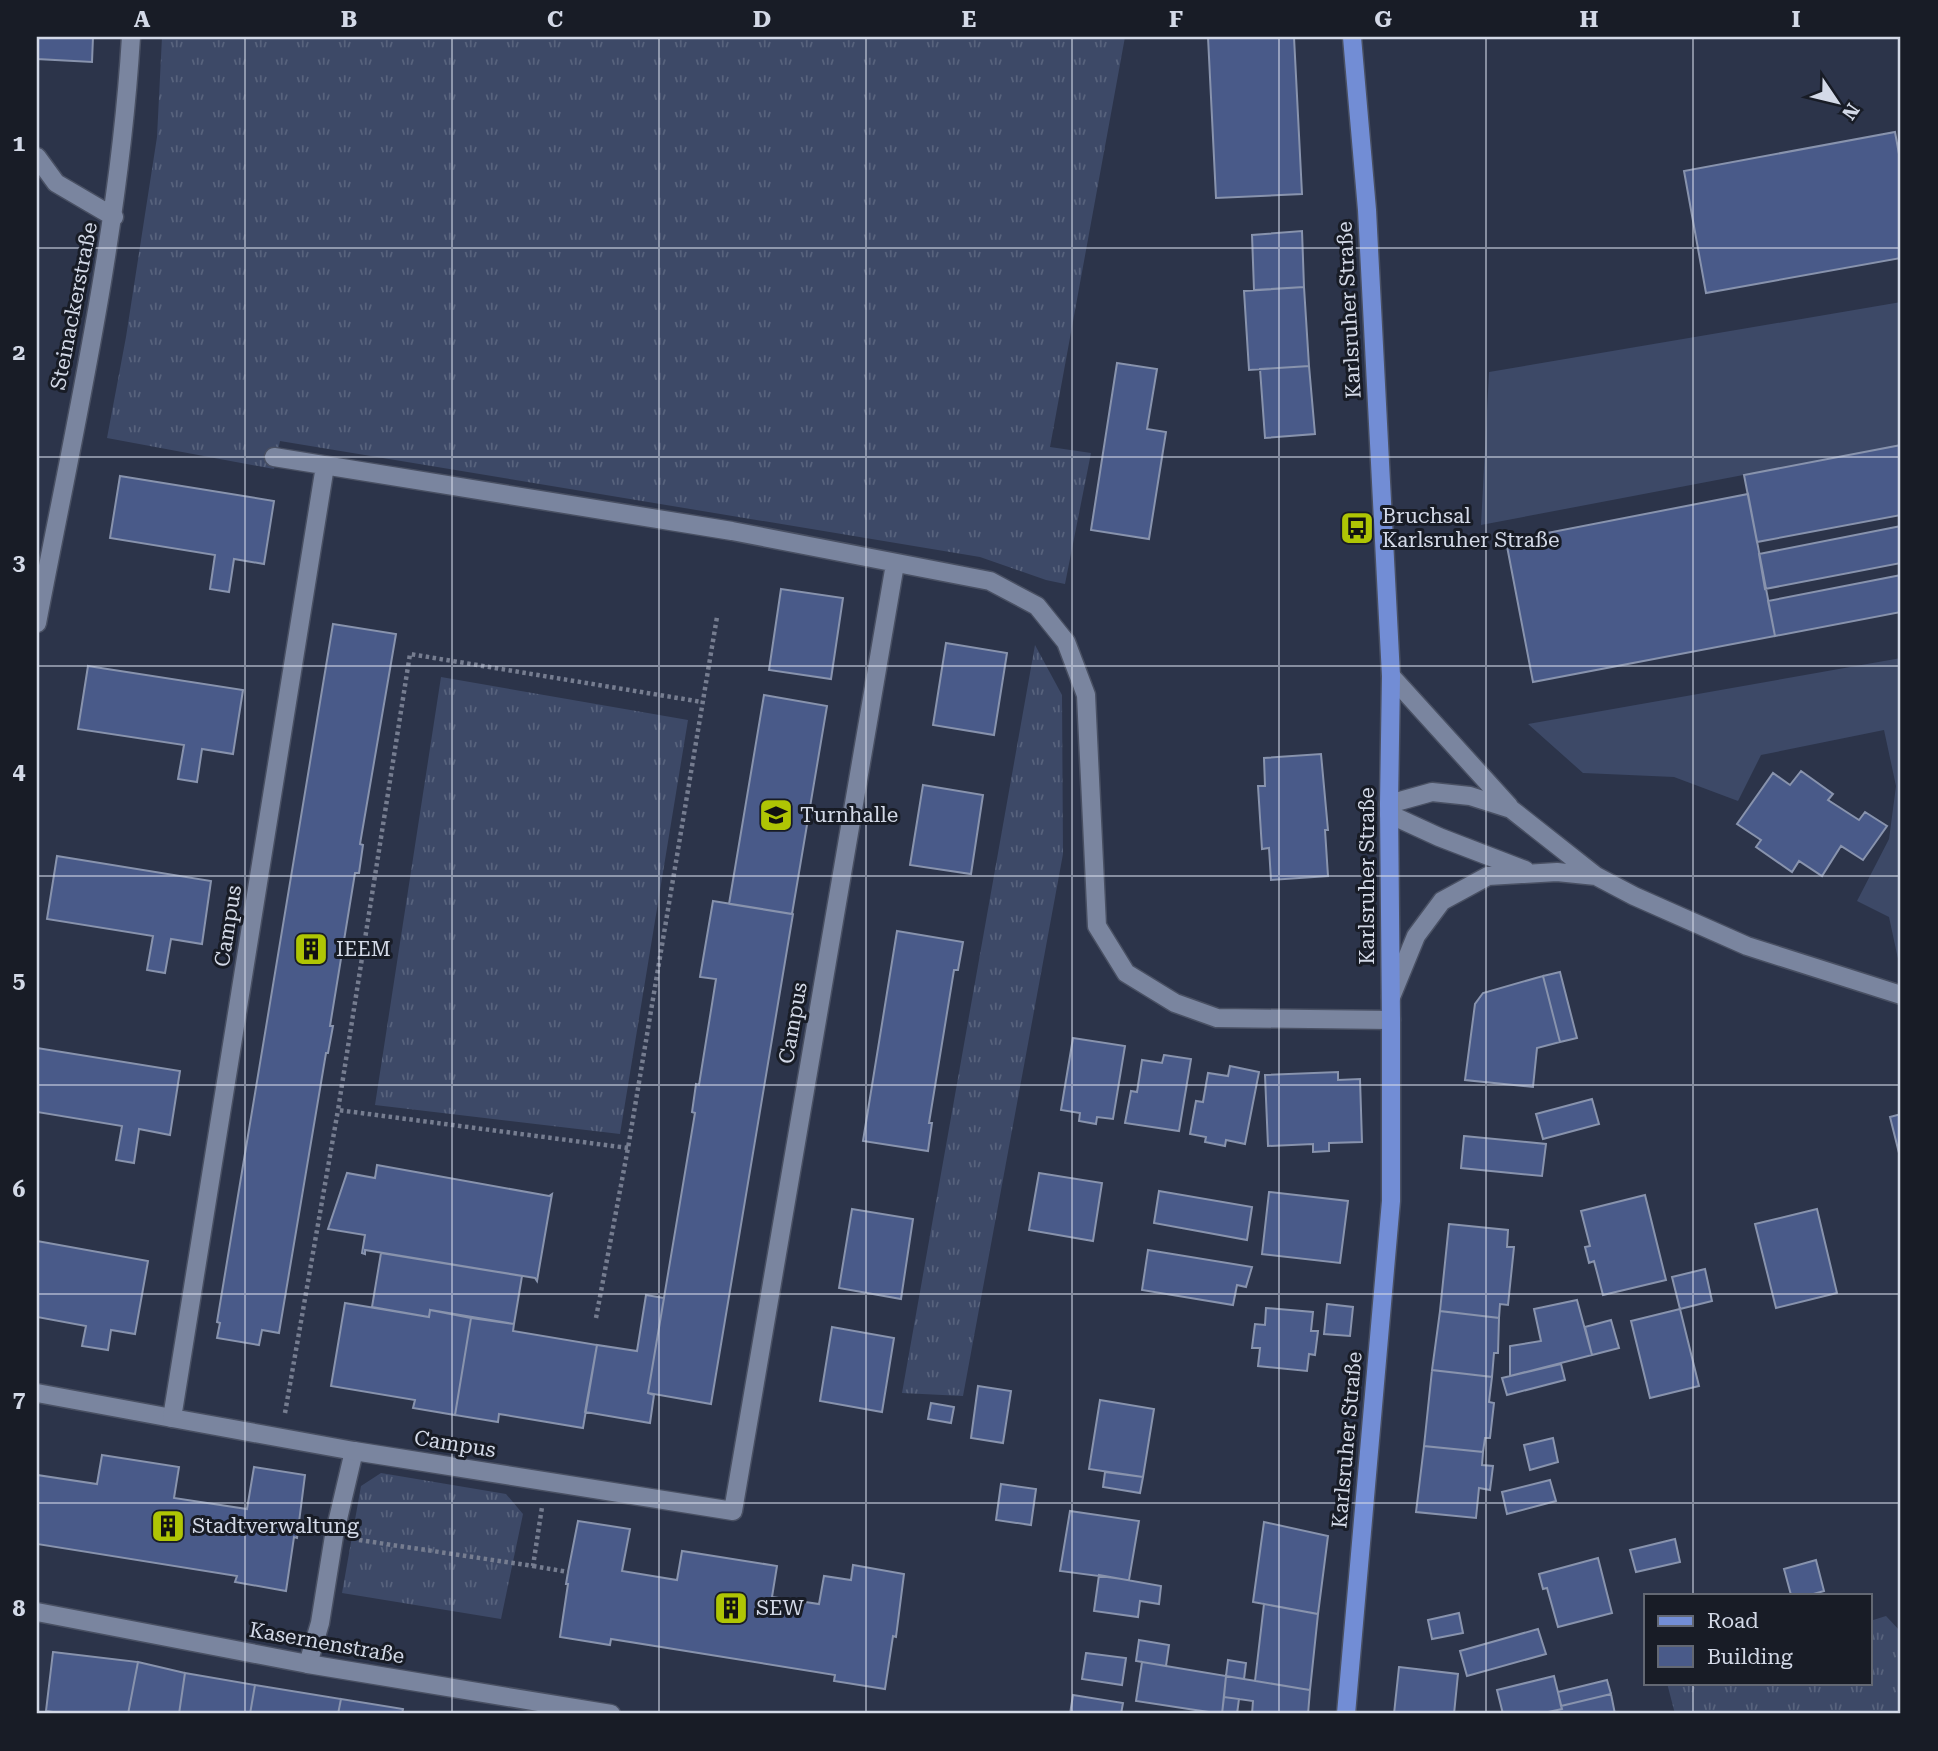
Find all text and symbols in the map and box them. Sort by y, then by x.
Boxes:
text: A [134,6,151,33]
text: B [341,6,357,33]
text: C [547,6,563,33]
text: D [753,6,771,33]
text: E [962,6,976,33]
text: F [1169,6,1183,33]
text: G [1374,6,1392,33]
text: H [1580,6,1599,33]
text: I [1791,6,1801,33]
north arrow [1801,66,1871,136]
text: N [1837,99,1864,124]
text: 1 [13,130,26,157]
street label: Steinackerstraße [46,220,102,392]
street label: Karlsruher Straße [1332,221,1366,399]
text: 2 [13,339,25,366]
place label: Bruchsal Karlsruher Straße [1382,504,1559,552]
bus stop icon: Bruchsal Karlsruher Straße [1338,509,1376,547]
text: 3 [13,549,26,576]
text: 4 [13,758,26,785]
street label: Karlsruher Straße [1355,787,1379,965]
school or university icon: Turnhalle [757,796,795,834]
place label: Turnhalle [800,803,898,827]
street label: Campus [210,883,246,969]
building icon: IEEM [292,930,330,968]
place label: IEEM [336,937,391,961]
text: 5 [13,967,26,994]
street label: Campus [774,980,812,1066]
text: 6 [13,1176,26,1203]
street label: Karlsruher Straße [1327,1351,1367,1529]
text: 7 [13,1386,26,1413]
street label: Campus [412,1426,498,1462]
building icon: Stadtverwaltung [149,1507,187,1545]
place label: Stadtverwaltung [192,1514,359,1538]
building icon: SEW [712,1589,750,1627]
legend [1644,1594,1871,1684]
text: 8 [13,1595,26,1622]
place label: SEW [756,1596,804,1620]
text: Road [1707,1609,1759,1633]
street label: Kasernenstraße [247,1618,407,1668]
text: Building [1707,1645,1793,1669]

